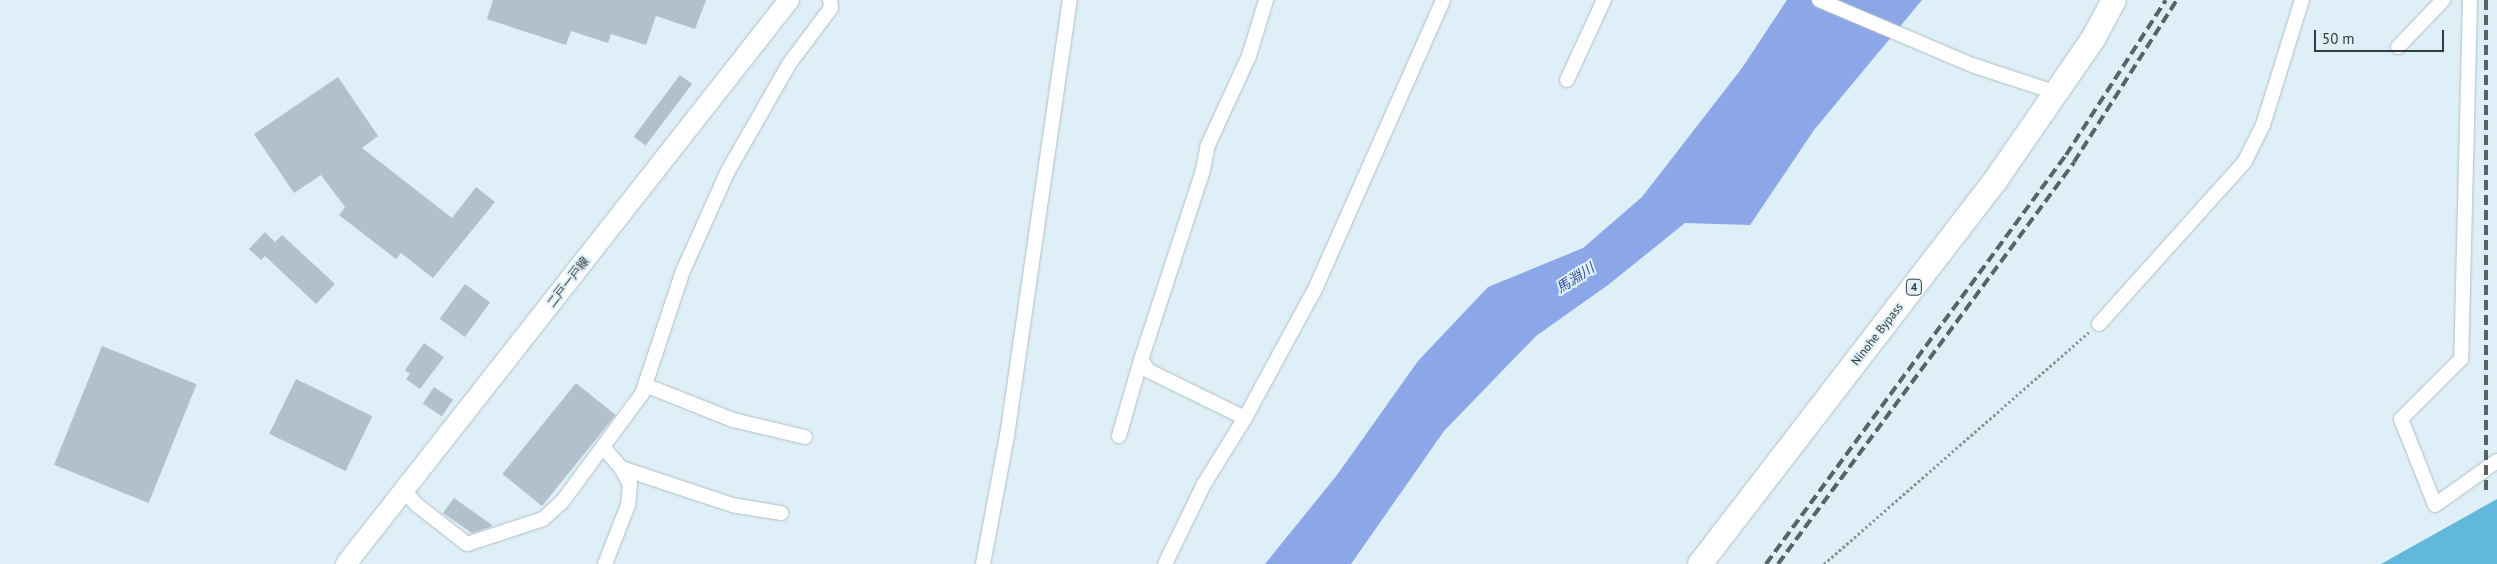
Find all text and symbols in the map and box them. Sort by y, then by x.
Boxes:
scale bar [2317,20,2447,52]
text: 50 m [2322,29,2355,48]
street label: 二戸一戸線 [544,254,592,310]
water label: 馬淵川 [1553,260,1597,296]
road number: 4 [1905,278,1923,296]
street label: Ninohe Bypass [1848,300,1906,368]

